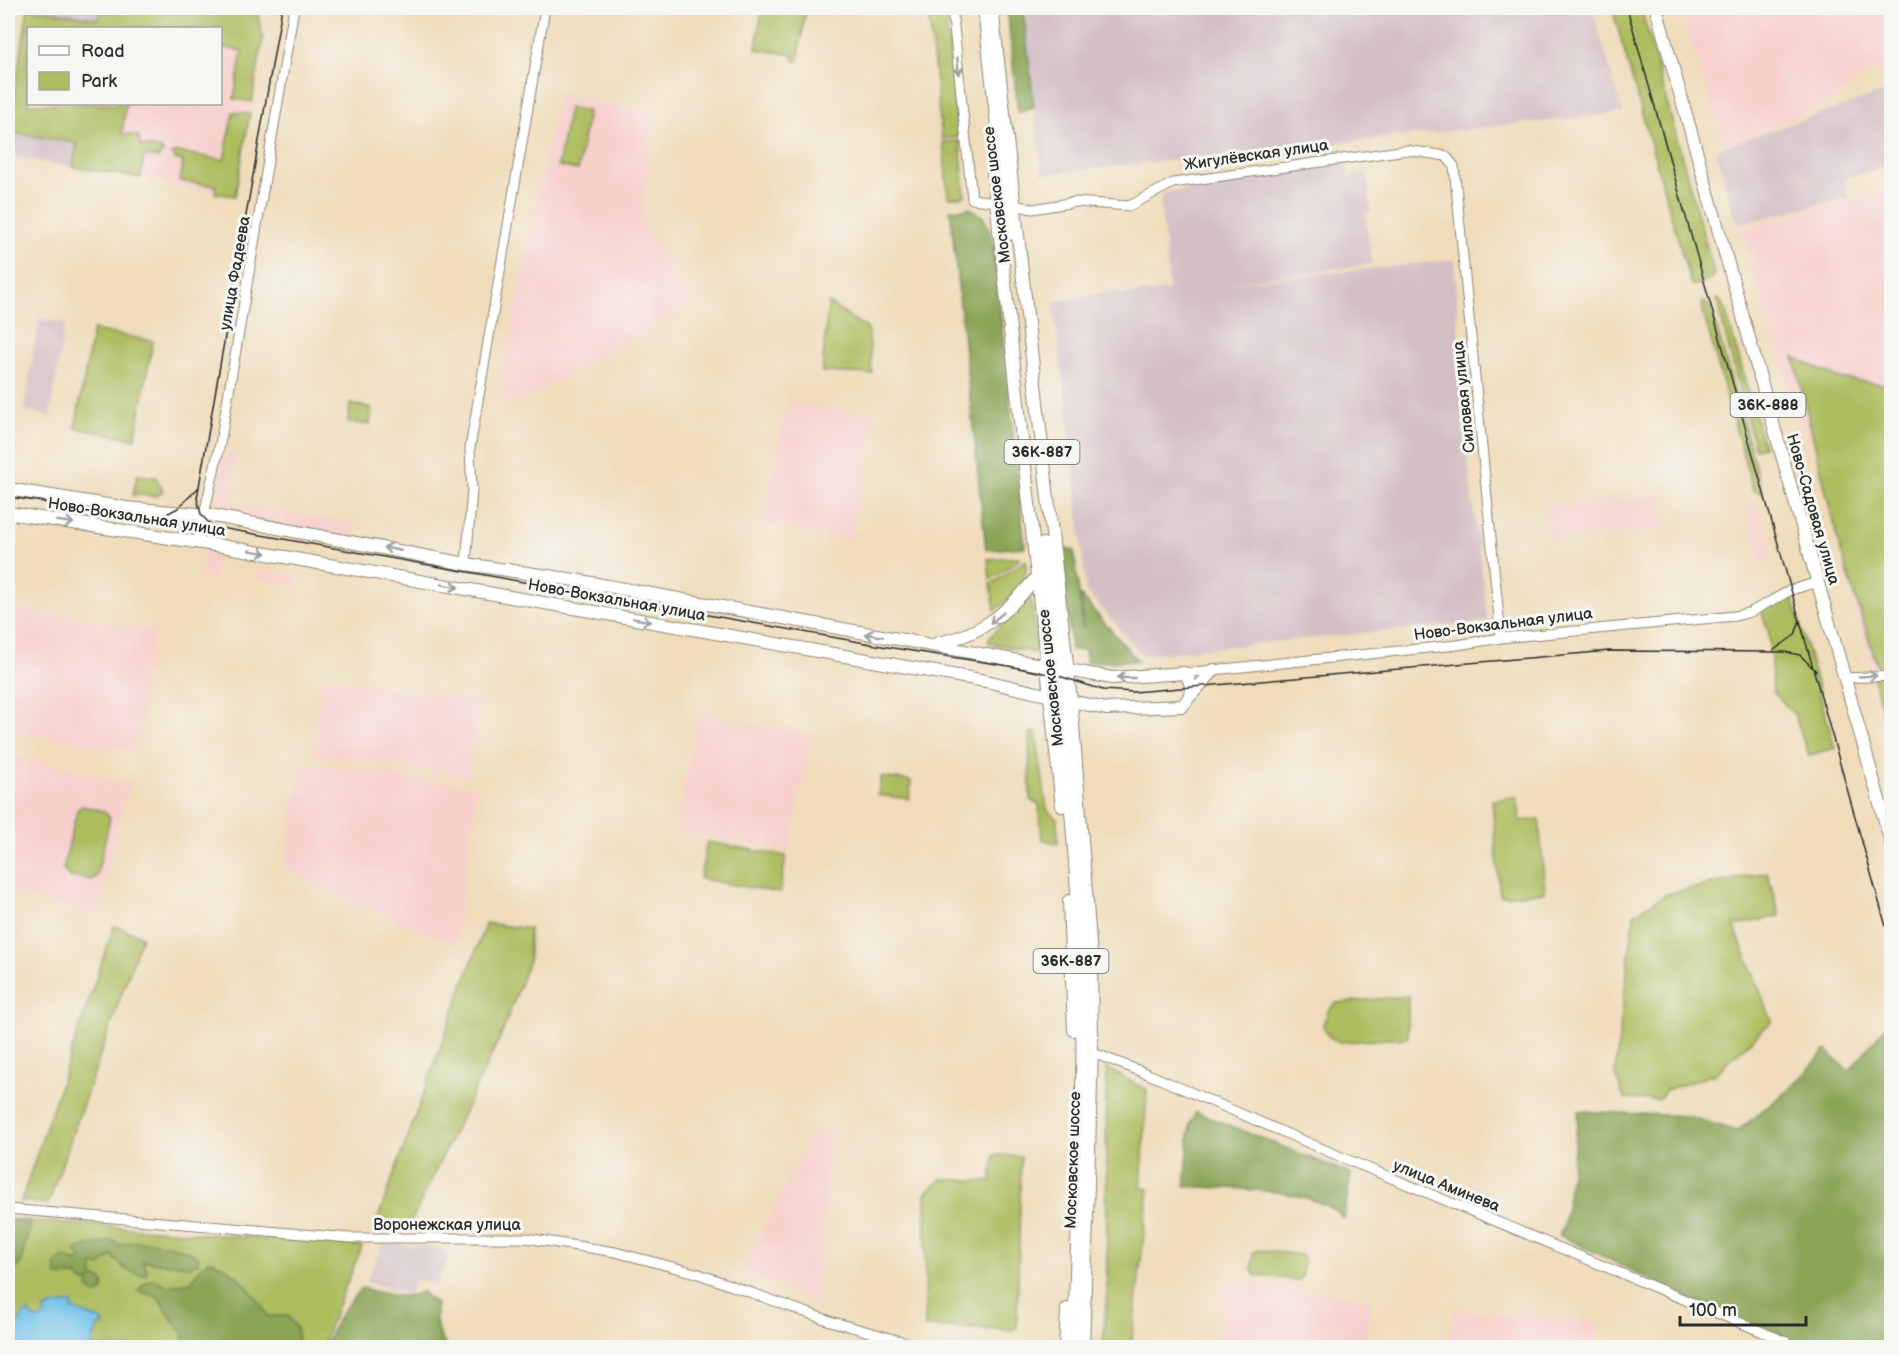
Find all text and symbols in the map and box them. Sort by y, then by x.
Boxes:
legend [27,27,222,105]
text: Road [81,41,125,62]
one-way arrow [953,55,964,75]
text: Park [81,71,117,92]
street label: Московское шоссе [980,125,1015,264]
street label: Жигулёвская улица [1183,136,1330,175]
street label: улица Фадеева [216,214,255,332]
street label: Силовая улица [1449,339,1480,454]
road number: 36К-888 [1730,393,1806,417]
street label: Ново-Садовая улица [1782,432,1843,588]
road number: 36К-887 [1004,440,1080,464]
street label: Ново-Вокзальная улица [46,494,228,541]
one-way arrow [55,516,75,527]
one-way arrow [383,543,403,554]
one-way arrow [248,547,267,558]
street label: Ново-Вокзальная улица [526,575,708,626]
one-way arrow [440,581,459,592]
street label: Ново-Вокзальная улица [1413,604,1594,645]
street label: Московское шоссе [1035,608,1068,747]
one-way arrow [990,611,1005,625]
one-way arrow [632,615,651,626]
one-way arrow [864,629,884,640]
one-way arrow [1858,671,1878,682]
one-way arrow [1117,672,1137,684]
road number: 36К-887 [1034,949,1108,973]
street label: Московское шоссе [1062,1091,1085,1229]
street label: улица Аминева [1390,1156,1503,1217]
street label: Воронежская улица [373,1216,521,1235]
scale bar [1680,1289,1806,1327]
text: 100 m [1689,1300,1737,1321]

